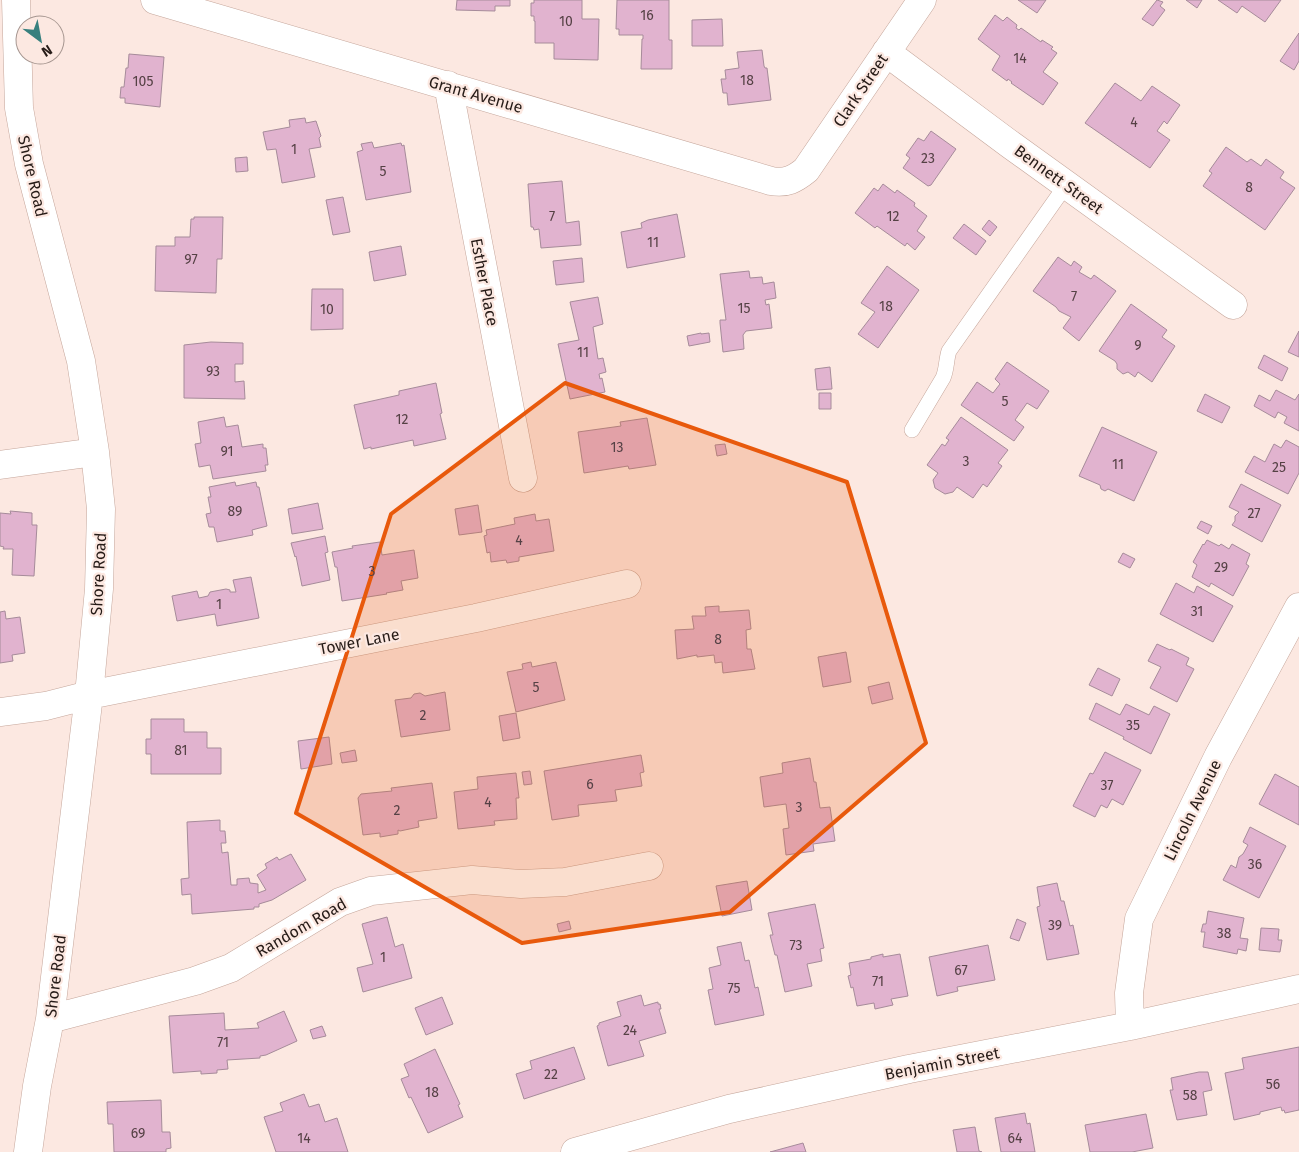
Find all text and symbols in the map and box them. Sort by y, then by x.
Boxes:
house number: 16 [640,7,654,24]
house number: 10 [559,13,573,30]
north arrow [15,15,65,65]
text: N [38,41,55,60]
street label: Clark Street [829,50,892,130]
house number: 14 [1013,50,1027,67]
street label: Grant Avenue [427,72,525,117]
house number: 18 [740,72,754,89]
house number: 105 [133,73,153,90]
house number: 4 [1130,114,1138,131]
street label: Shore Road [14,134,51,219]
house number: 1 [291,141,297,158]
street label: Bennett Street [1011,141,1107,218]
house number: 23 [921,150,935,167]
house number: 5 [379,163,387,180]
house number: 8 [1245,179,1253,196]
house number: 7 [549,208,555,225]
house number: 12 [887,208,900,225]
house number: 11 [647,234,659,251]
street label: Esther Place [467,237,502,327]
house number: 97 [184,251,198,268]
house number: 7 [1071,288,1077,305]
house number: 18 [879,298,893,315]
house number: 15 [737,300,751,317]
house number: 10 [320,301,334,318]
house number: 9 [1134,337,1142,354]
house number: 11 [577,344,589,361]
house number: 93 [206,363,220,380]
house number: 5 [1001,393,1009,410]
house number: 12 [396,411,409,428]
house number: 13 [610,439,624,456]
house number: 91 [220,443,234,460]
house number: 3 [963,453,970,470]
house number: 11 [1112,456,1124,473]
house number: 25 [1272,459,1286,476]
house number: 89 [228,503,242,520]
house number: 27 [1247,505,1261,522]
street label: Shore Road [87,532,110,616]
house number: 4 [515,532,523,549]
house number: 29 [1214,559,1228,576]
house number: 3 [369,563,376,580]
house number: 1 [216,596,222,613]
house number: 31 [1191,603,1203,620]
street label: Tower Lane [317,624,401,659]
house number: 8 [714,631,722,648]
house number: 5 [532,679,540,696]
house number: 2 [420,707,427,724]
house number: 35 [1126,717,1140,734]
house number: 81 [174,742,188,759]
street label: Lincoln Avenue [1160,757,1225,864]
house number: 6 [586,776,594,793]
house number: 37 [1100,777,1114,794]
house number: 4 [484,794,492,811]
house number: 3 [796,799,803,816]
house number: 2 [394,802,401,819]
house number: 36 [1248,856,1262,873]
street label: Random Road [253,894,350,961]
house number: 39 [1048,917,1062,934]
house number: 38 [1217,925,1232,942]
street label: Shore Road [41,934,70,1018]
house number: 73 [789,937,803,954]
house number: 1 [380,949,386,966]
house number: 67 [954,962,968,979]
house number: 71 [872,973,884,990]
house number: 75 [727,980,741,997]
house number: 24 [623,1022,638,1039]
house number: 71 [217,1034,229,1051]
street label: Benjamin Street [883,1043,1001,1084]
house number: 22 [544,1066,558,1083]
house number: 56 [1266,1076,1280,1093]
house number: 18 [425,1084,439,1101]
house number: 58 [1183,1087,1198,1104]
house number: 69 [131,1125,145,1142]
house number: 14 [297,1130,311,1147]
house number: 64 [1008,1130,1023,1147]

